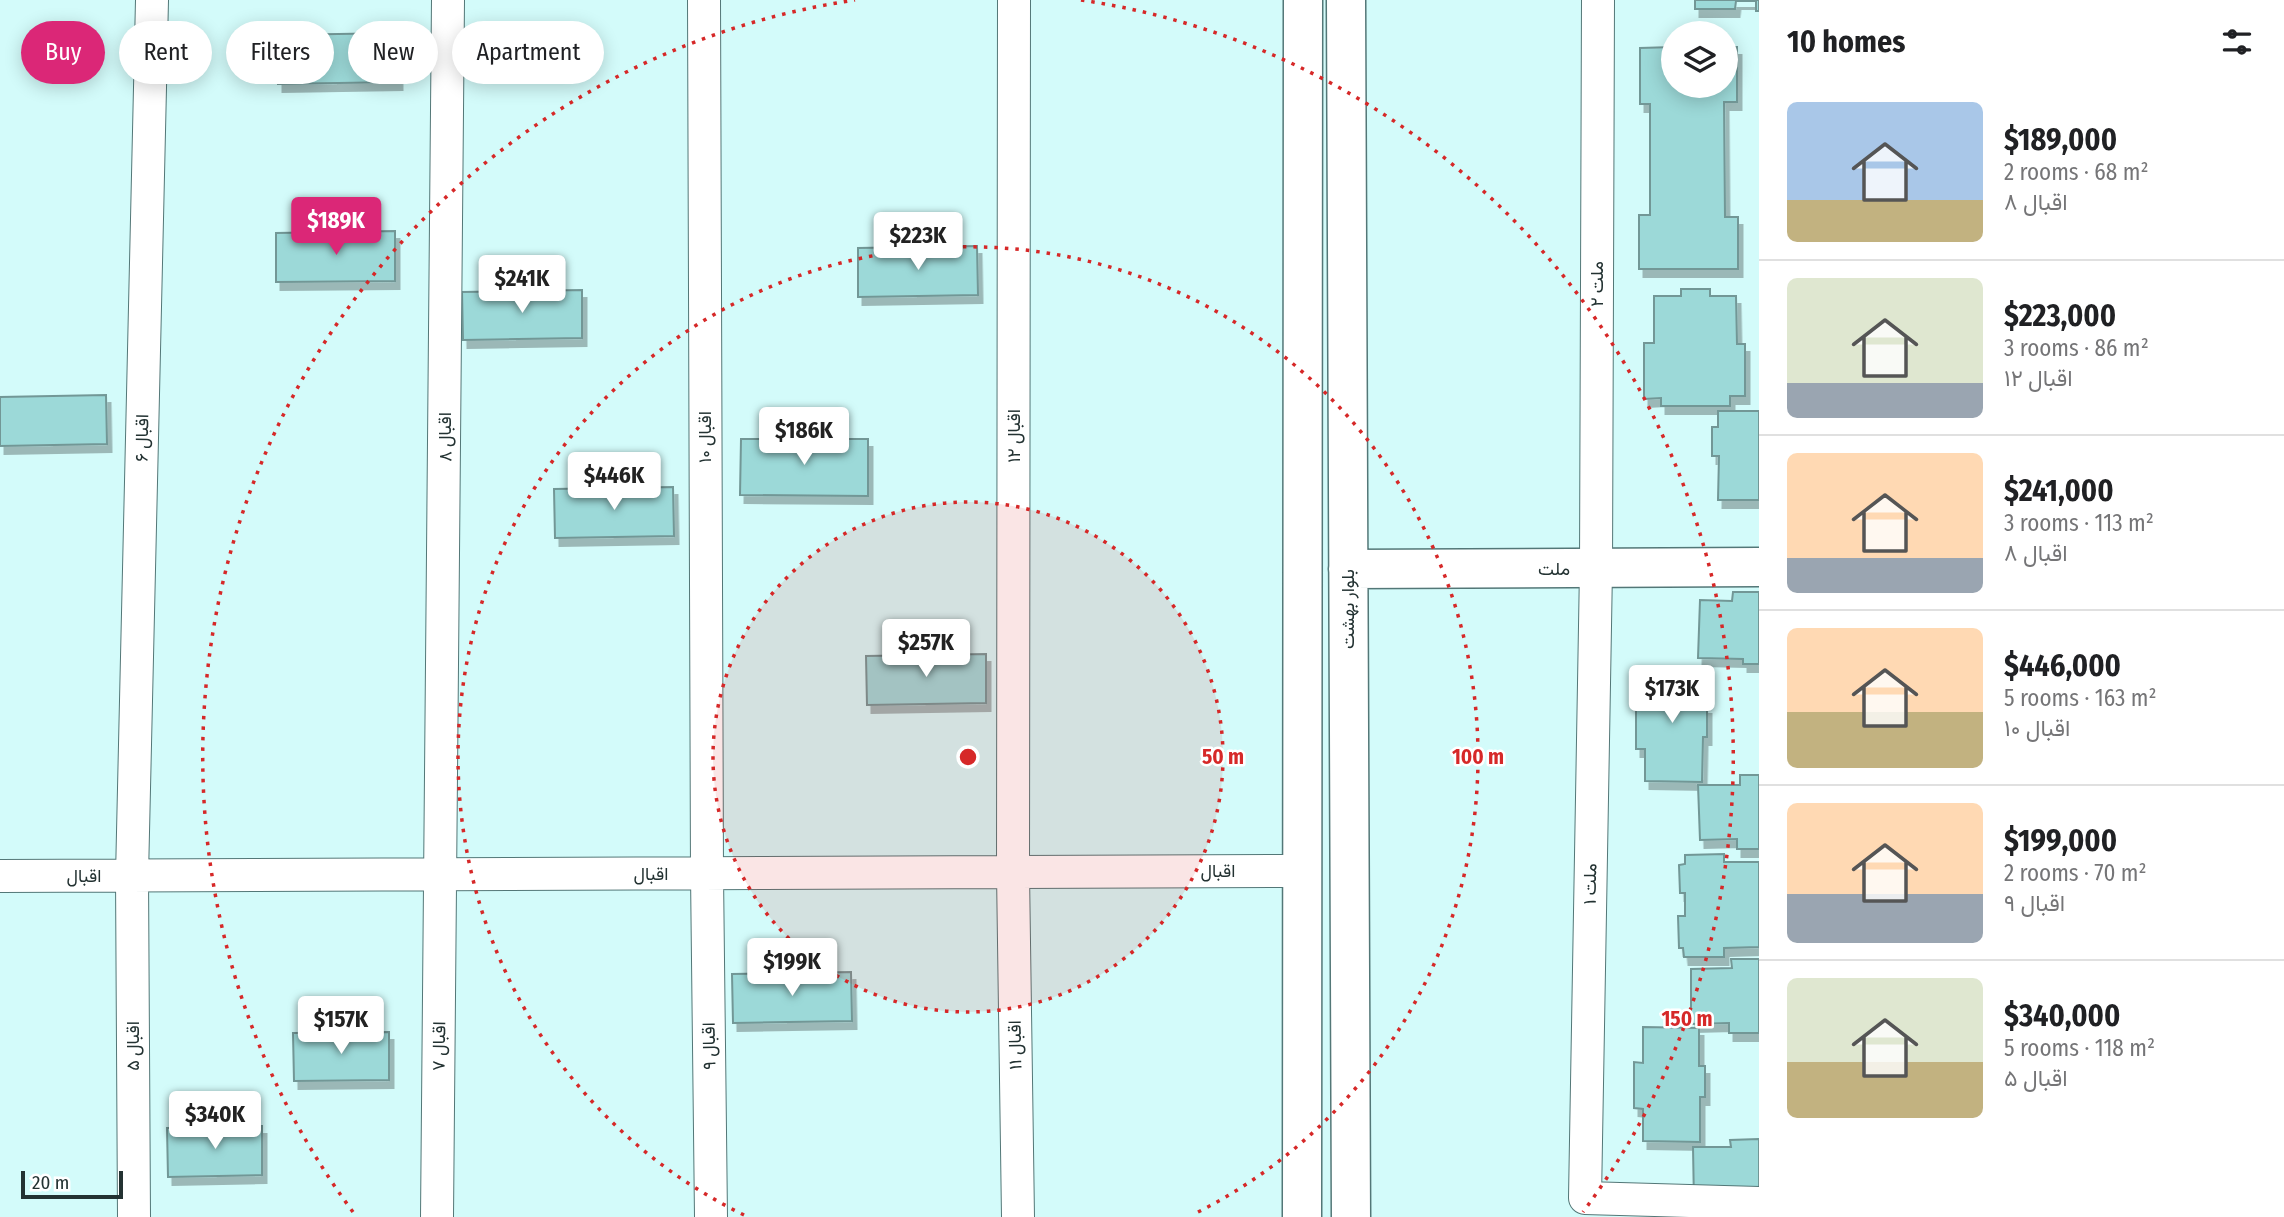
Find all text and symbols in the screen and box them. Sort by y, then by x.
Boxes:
chip: Buy [21,21,105,84]
chip: Rent [119,21,212,84]
chip: Filters [226,21,334,84]
chip: New [348,21,438,84]
chip: Apartment [452,21,604,84]
map controls [1661,21,1738,98]
button: layers [1661,21,1738,98]
icon: filters [2218,23,2256,61]
text: 10 homes [1787,24,1905,60]
text: $189,000 [2004,122,2117,158]
icon: home [1843,130,1927,214]
text: 2 rooms · 68 m² [2004,158,2149,186]
text: اقبال ۸ [2004,188,2068,216]
pin: $189K [287,198,385,257]
text: $189K [307,206,365,234]
pin: $223K [869,212,967,272]
text: $223K [890,221,946,249]
pin: $241K [473,256,571,315]
street label: ملت ۲ [1586,261,1608,307]
text: $241K [495,264,549,292]
text: $223,000 [2004,298,2116,334]
icon: home [1843,306,1927,390]
text: 3 rooms · 86 m² [2004,334,2149,362]
text: اقبال ۱۲ [2004,364,2073,392]
pin: $186K [755,407,853,467]
street label: اقبال ۱۲ [1003,409,1025,463]
street label: اقبال ۱۰ [694,411,716,463]
street label: اقبال ۸ [434,412,456,462]
street label: اقبال ۶ [131,414,153,462]
text: $186K [775,416,833,444]
pin: $446K [565,452,663,512]
text: $446K [584,461,644,489]
text: $241,000 [2004,473,2114,509]
icon: home [1843,481,1927,565]
text: 3 rooms · 113 m² [2004,509,2154,537]
text: اقبال ۸ [2004,539,2068,567]
street label: ملت [1538,558,1570,580]
street label: بلوار بهشت [1337,569,1359,649]
pin: $257K [877,620,975,679]
text: $257K [898,628,954,656]
text: $446,000 [2004,648,2121,684]
icon: home [1843,656,1927,740]
pin: $173K [1623,666,1721,725]
text: $173K [1645,674,1699,702]
text: 5 rooms · 163 m² [2004,684,2157,712]
text: اقبال ۱۰ [2004,714,2070,742]
text: 50 m [1202,744,1244,770]
text: 100 m [1452,744,1504,770]
centre of rings [956,745,980,769]
text: $199,000 [2004,823,2117,859]
icon: home [1843,831,1927,915]
text: 2 rooms · 70 m² [2004,859,2147,887]
street label: اقبال [1201,860,1235,882]
street label: اقبال [634,863,668,885]
street label: ملت ۱ [1579,863,1601,905]
street label: اقبال [67,865,101,887]
text: اقبال ۹ [2004,889,2065,917]
pin: $199K [743,939,841,998]
text: $199K [763,947,821,975]
pin: $157K [292,996,390,1056]
text: $340,000 [2004,998,2120,1034]
text: $157K [314,1005,368,1033]
text: 150 m [1661,1006,1713,1032]
icon: home [1843,1006,1927,1090]
street label: اقبال ۱۱ [1004,1020,1026,1070]
street label: اقبال ۵ [122,1021,144,1071]
street label: اقبال ۷ [428,1021,450,1071]
street label: اقبال ۹ [698,1022,720,1070]
text: 5 rooms · 118 m² [2004,1034,2155,1062]
text: اقبال ۵ [2004,1064,2068,1092]
pin: $340K [166,1092,264,1151]
text: $340K [185,1100,245,1128]
scale bar [21,1168,122,1200]
text: 20 m [32,1171,69,1194]

